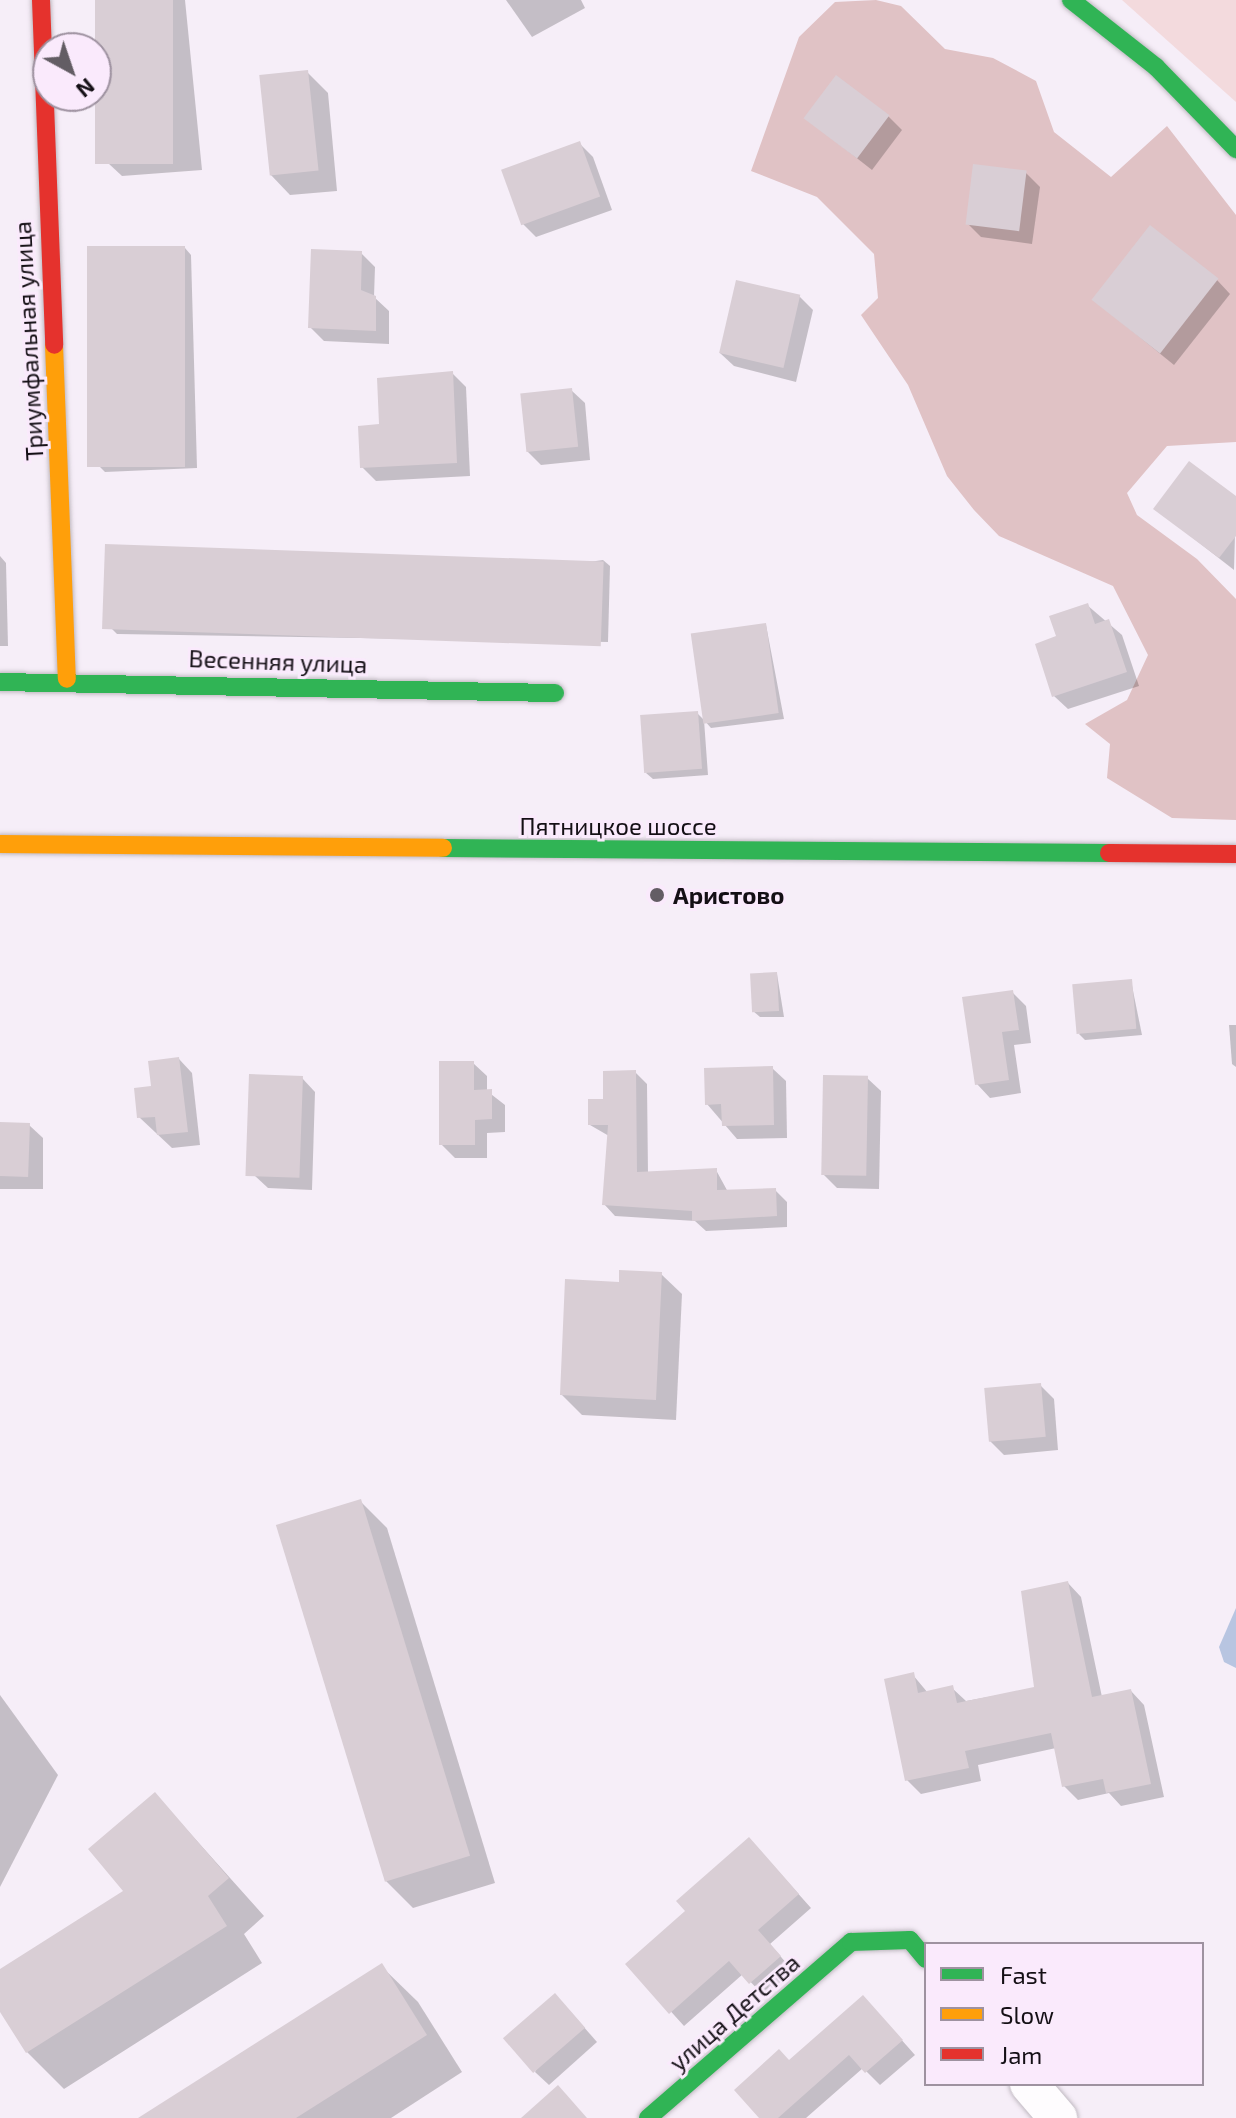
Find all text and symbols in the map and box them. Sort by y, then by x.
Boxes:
north arrow [32,32,112,112]
text: N [72,74,101,104]
street label: Триумфальная улица [7,221,49,461]
street label: Весенняя улица [188,643,368,679]
street label: Пятницкое шоссе [519,812,717,840]
place label: Аристово [673,881,784,909]
marker: Аристово [648,886,666,904]
legend [924,1942,1204,2086]
street label: улица Детства [663,1948,805,2076]
text: Fast [1000,1960,1047,1989]
text: Slow [1000,2000,1054,2029]
text: Jam [1000,2040,1042,2069]

